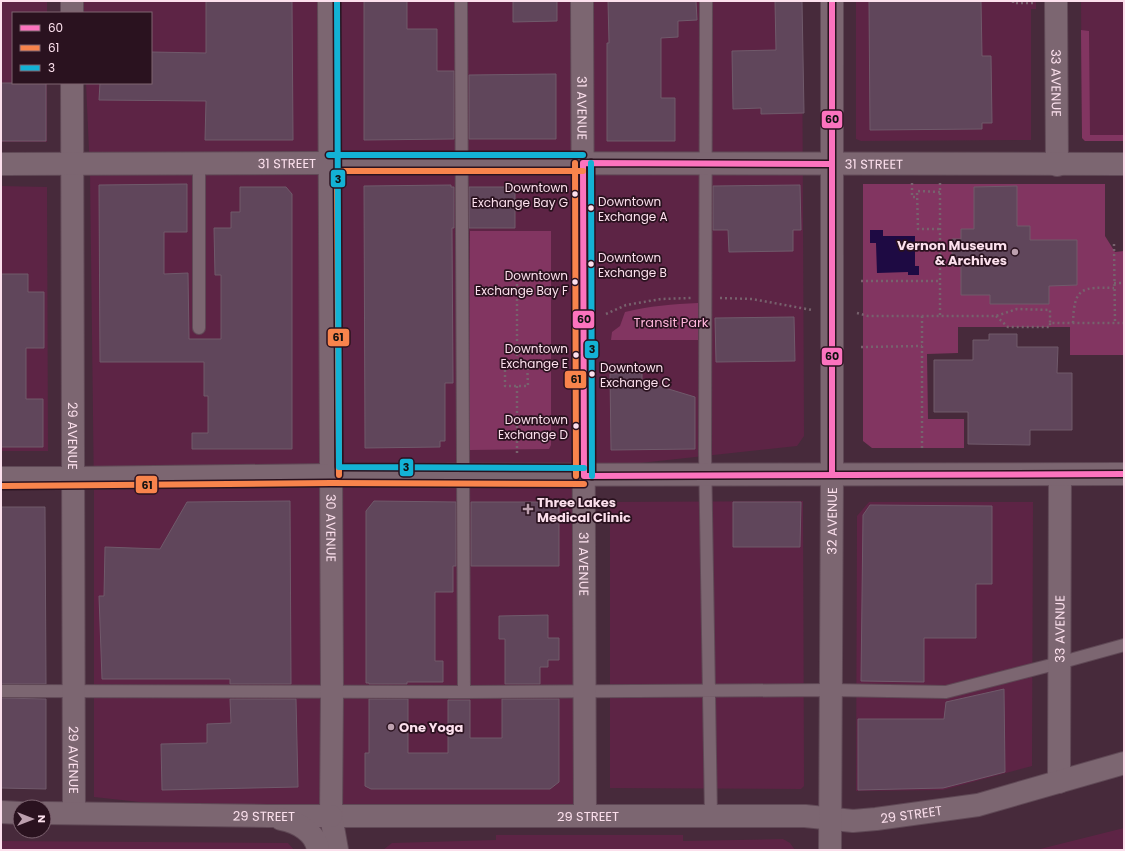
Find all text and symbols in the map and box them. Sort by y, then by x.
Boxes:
legend [12,12,152,84]
text: 60 [48,19,63,36]
text: 61 [48,39,59,56]
street label: 33 AVENUE [1047,49,1066,117]
text: 3 [48,59,55,76]
street label: 31 AVENUE [573,76,592,140]
line badge: 60 [821,110,843,129]
text: 60 [825,111,839,127]
street label: 31 STREET [258,154,316,173]
street label: 31 STREET [845,154,903,173]
line badge: 3 [330,169,346,188]
text: 3 [335,171,342,187]
place label: Downtown Exchange Bay G [472,179,568,211]
marker: Downtown Exchange Bay G [570,189,580,199]
place label: Downtown Exchange A [598,193,668,225]
marker: Downtown Exchange A [586,203,596,213]
place label: Vernon Museum & Archives [897,236,1007,270]
marker: Vernon Museum & Archives [1010,247,1020,257]
place label: Downtown Exchange B [598,249,667,281]
marker: Downtown Exchange B [586,259,596,269]
place label: Downtown Exchange Bay F [475,267,568,299]
marker: Downtown Exchange Bay F [570,277,580,287]
line badge: 60 [572,310,595,329]
text: 60 [577,311,591,327]
park label: Transit Park [633,313,709,332]
line badge: 61 [327,328,350,347]
text: 61 [332,329,344,345]
place label: Downtown Exchange E [500,340,568,372]
line badge: 3 [584,340,599,359]
text: 3 [589,341,596,357]
line badge: 60 [821,347,843,366]
text: 60 [825,348,839,364]
marker: Downtown Exchange E [571,350,581,360]
place label: Downtown Exchange C [600,359,671,391]
marker: Downtown Exchange C [587,369,597,379]
line badge: 61 [564,370,587,389]
text: 61 [570,371,582,387]
street label: 29 AVENUE [63,402,83,470]
place label: Downtown Exchange D [498,411,568,443]
marker: Downtown Exchange D [571,421,581,431]
line badge: 3 [399,458,414,477]
text: 3 [403,459,410,475]
line badge: 61 [135,475,158,494]
text: 61 [141,477,153,493]
street label: 32 AVENUE [822,487,841,555]
place label: Three Lakes Medical Clinic [537,493,631,527]
street label: 30 AVENUE [322,494,341,562]
marker: Three Lakes Medical Clinic [522,503,534,515]
street label: 31 AVENUE [574,532,594,596]
street label: 33 AVENUE [1050,595,1069,663]
place label: One Yoga [399,718,464,737]
marker: One Yoga [386,722,396,732]
street label: 29 AVENUE [64,726,83,794]
north arrow [12,799,52,839]
street label: 29 STREET [879,801,943,828]
street label: 29 STREET [233,806,295,826]
street label: 29 STREET [557,807,619,826]
text: N [34,815,50,823]

